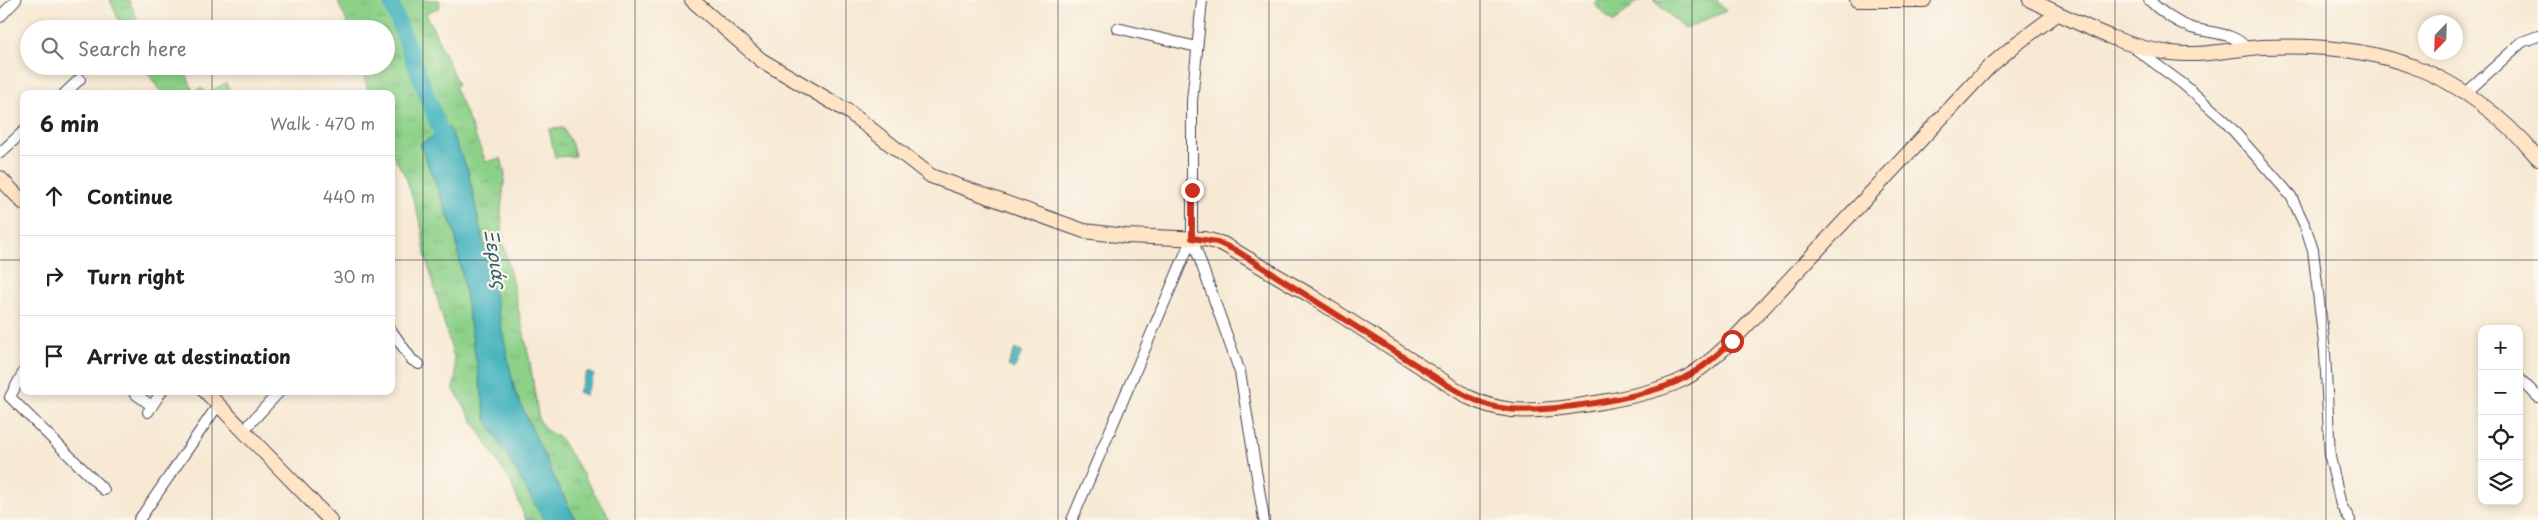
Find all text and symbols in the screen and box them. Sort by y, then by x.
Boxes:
north arrow [2418,15,2463,60]
search box [20,20,395,75]
icon: search [38,34,66,62]
text: Search here [78,34,187,62]
text: 6 min [40,107,99,139]
text: Walk · 470 m [270,111,375,135]
route end [1181,179,1204,202]
icon: ahead [40,182,68,210]
text: Continue [87,182,173,210]
text: 440 m [323,184,375,208]
water label: Ξεριάς [479,227,515,292]
icon: right [40,262,68,290]
text: Turn right [87,262,185,290]
text: 30 m [333,264,375,288]
map controls [2478,325,2523,505]
button: + [2478,325,2523,370]
route start [1721,330,1744,353]
icon: arrive [40,342,68,370]
text: Arrive at destination [87,342,291,370]
button: − [2478,370,2523,415]
button: locate [2478,415,2523,460]
button: layers [2478,460,2523,505]

